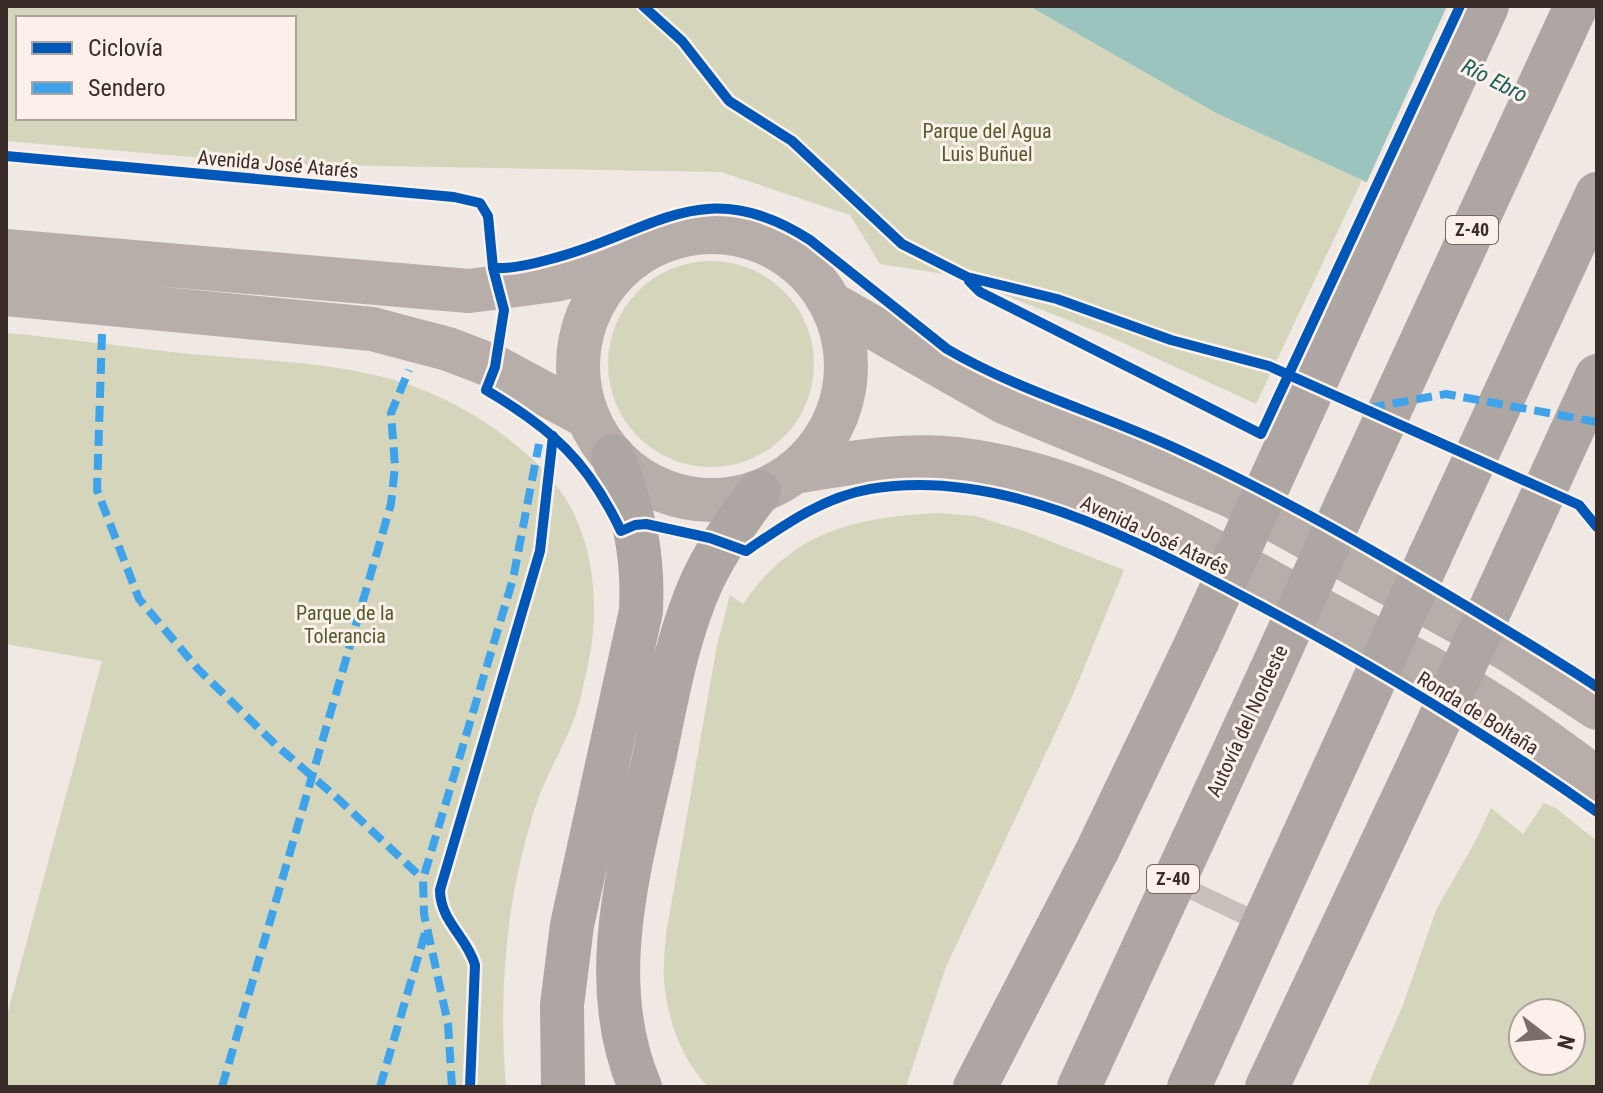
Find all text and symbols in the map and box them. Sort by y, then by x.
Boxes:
legend [16,16,296,120]
text: Ciclovía [88,34,163,62]
water label: Río Ebro [1458,53,1532,108]
text: Sendero [88,74,166,102]
park label: Parque del Agua Luis Buñuel [922,119,1052,166]
street label: Avenida José Atarés [197,145,359,183]
road number: Z-40 [1446,216,1498,244]
street label: Avenida José Atarés [1077,490,1233,580]
park label: Parque de la Tolerancia [296,601,394,648]
street label: Autovía del Nordeste [1201,641,1293,801]
street label: Ronda de Boltaña [1413,666,1543,760]
road number: Z-40 [1147,865,1199,893]
north arrow [1507,997,1587,1077]
text: N [1552,1032,1580,1052]

